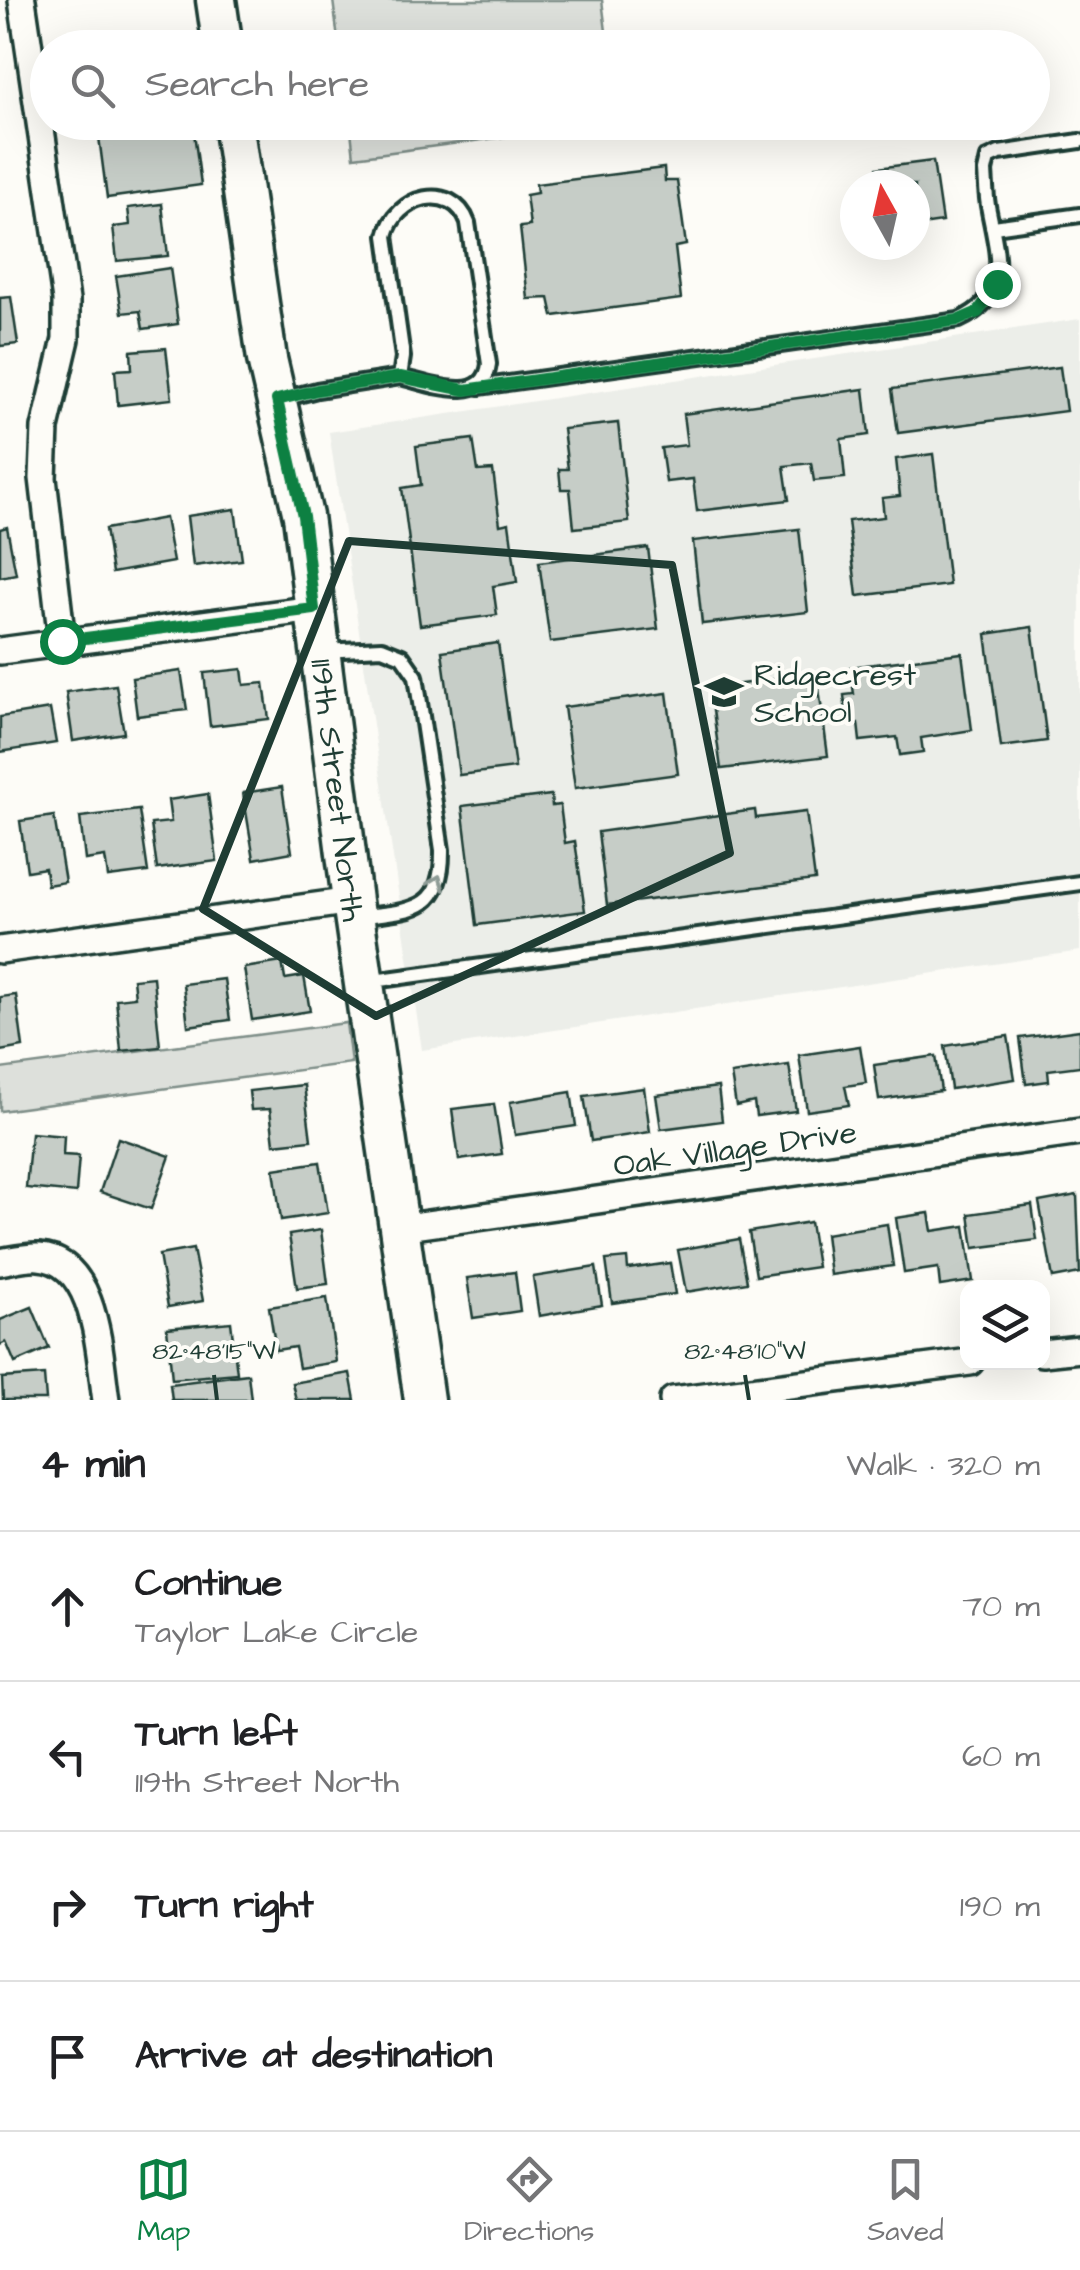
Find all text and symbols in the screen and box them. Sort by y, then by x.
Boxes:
search box [30,30,1050,140]
icon: search [65,58,120,113]
text: Search here [145,59,369,111]
north arrow [840,170,930,260]
route end [975,262,1021,308]
route start [40,619,86,665]
place label: Ridgecrest School [754,653,916,735]
street label: 119th Street North [298,656,375,924]
school or university icon: Ridgecrest School [703,671,745,713]
one-way arrow [425,874,445,892]
street label: Oak Village Drive [611,1110,860,1189]
map controls [960,1280,1050,1370]
button: layers [960,1280,1050,1370]
text: 82°48'15"W [152,1334,276,1369]
text: 82°48'10"W [684,1334,806,1369]
text: 4 min [40,1436,145,1494]
text: Walk · 320 m [846,1443,1040,1488]
text: Continue [135,1558,282,1610]
icon: ahead [40,1579,95,1634]
text: 70 m [962,1584,1040,1629]
text: Taylor Lake Circle [135,1610,418,1655]
text: Turn left [135,1708,298,1760]
icon: left [40,1729,95,1784]
text: 60 m [962,1734,1040,1779]
text: 119th Street North [135,1760,399,1805]
icon: right [40,1879,95,1934]
text: Turn right [135,1880,314,1932]
text: 190 m [960,1884,1040,1929]
icon: arrive [40,2029,95,2084]
text: Arrive at destination [135,2030,492,2082]
tab: Map [136,2152,191,2251]
tab: Directions [464,2152,594,2251]
tab: Saved [867,2152,944,2251]

